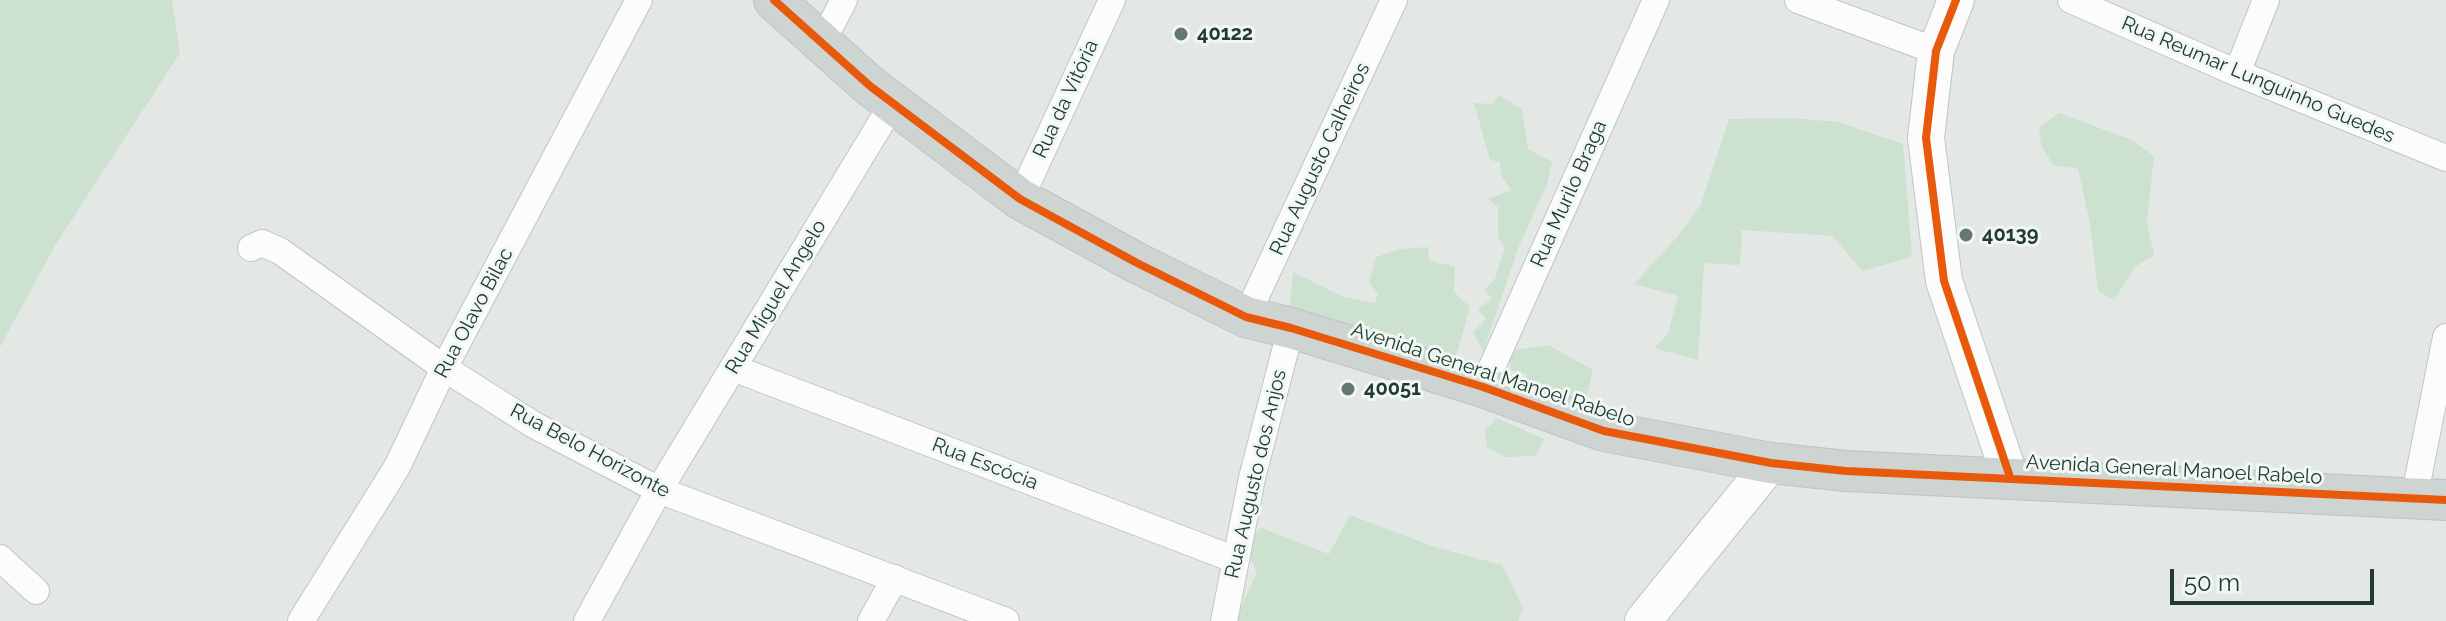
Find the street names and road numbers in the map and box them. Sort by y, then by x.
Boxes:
street label: Rua Reumar Lunguinho Guedes [2118,11,2398,149]
street label: Rua da Vitória [1028,36,1104,162]
street label: Rua Augusto Calheiros [1265,59,1375,259]
street label: Rua Murilo Braga [1526,117,1612,271]
street label: Rua Miguel Angelo [720,215,832,379]
street label: Rua Olavo Bilac [430,244,518,382]
street label: Avenida General Manoel Rabelo [1348,318,1638,432]
street label: Rua Augusto dos Anjos [1220,367,1292,581]
street label: Rua Belo Horizonte [506,399,674,503]
street label: Rua Escócia [929,433,1041,495]
street label: Avenida General Manoel Rabelo [2025,450,2323,490]

